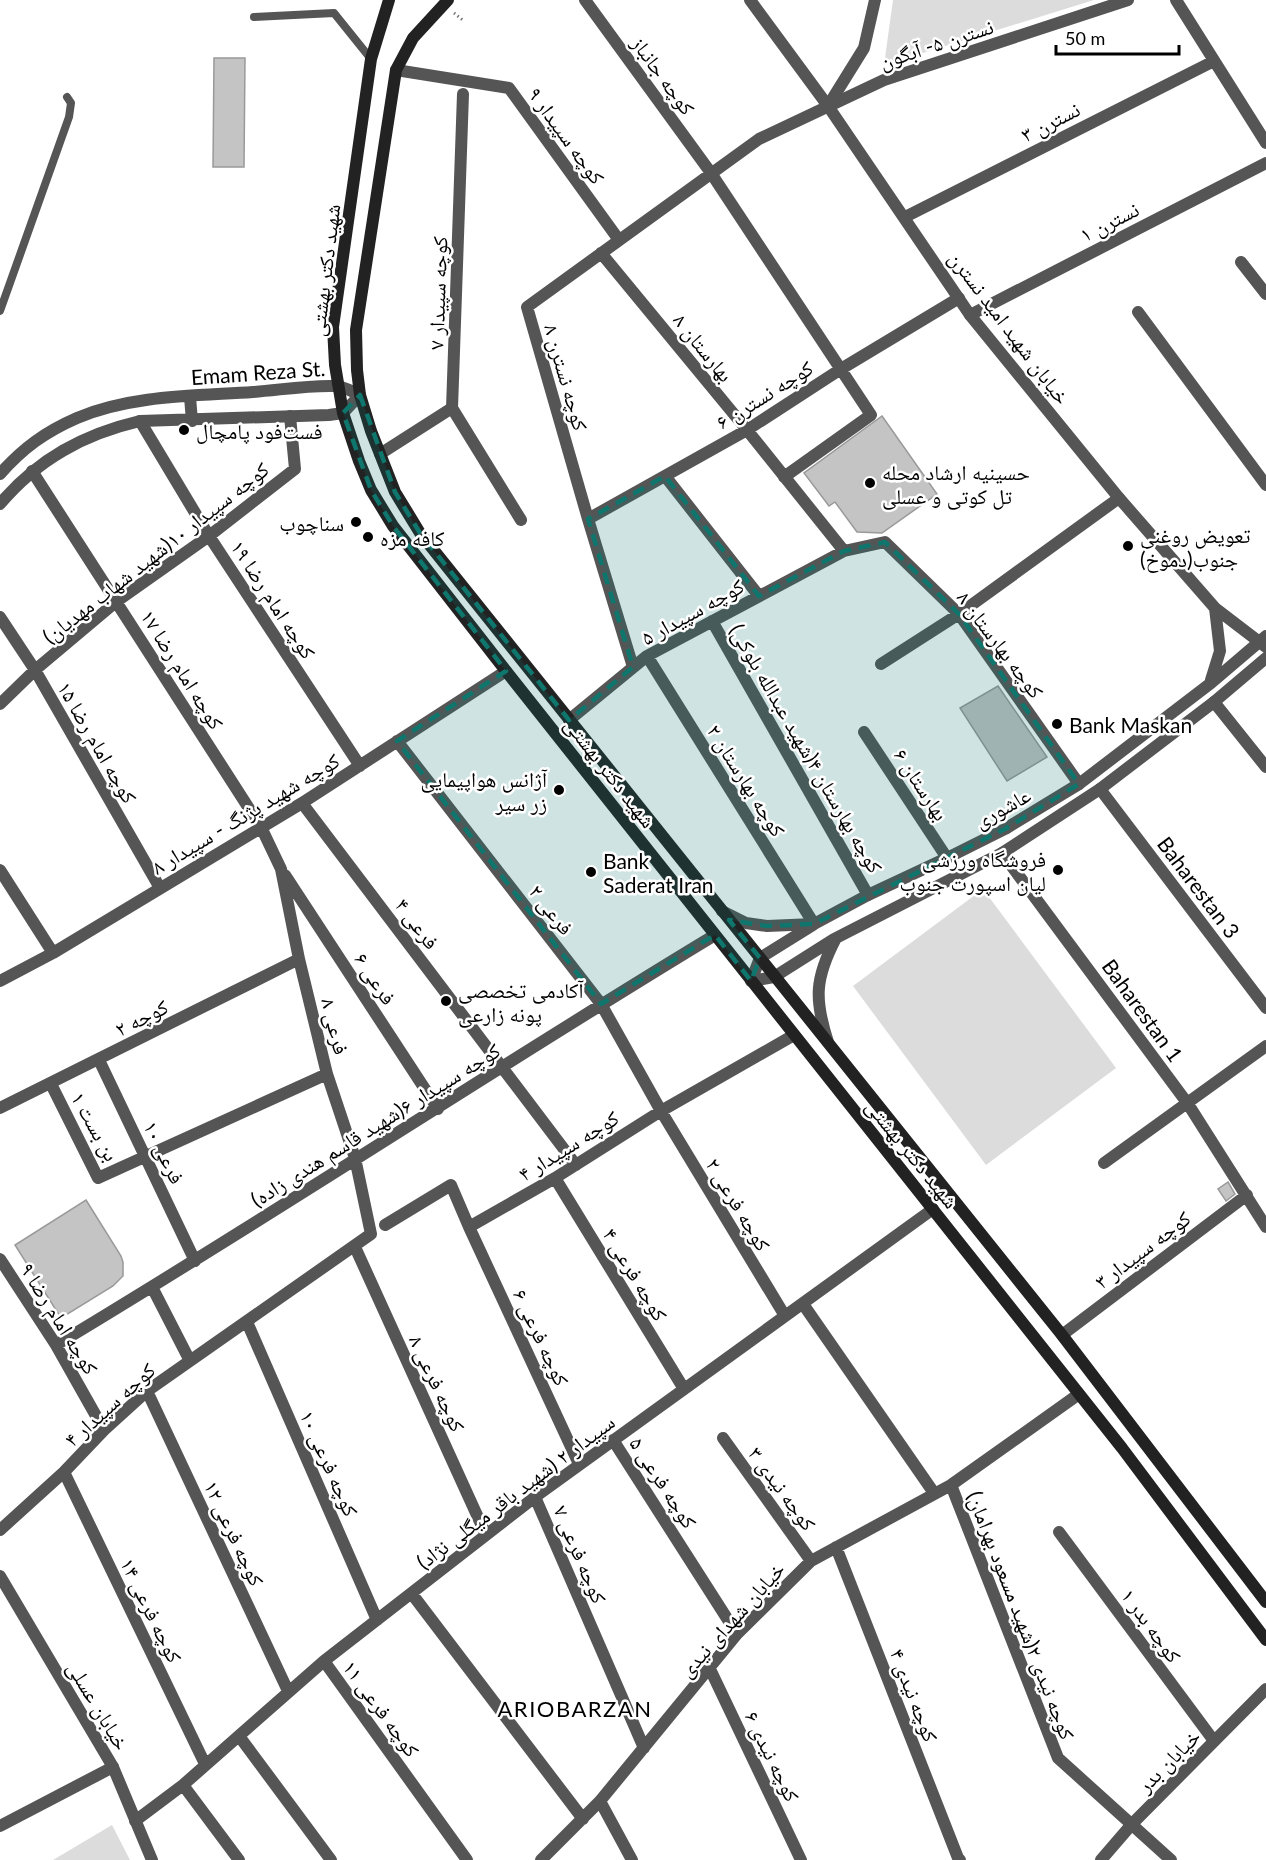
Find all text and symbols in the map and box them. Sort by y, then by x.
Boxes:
street label: نسترن ۵- آبگون [876,13,997,74]
scale bar [1056,18,1179,56]
text: 50 m [1065,27,1105,49]
street label: کوچه جانباز [626,30,701,120]
street label: کوچه سپیدار ۹ [523,82,611,189]
street label: نسترن ۳ [1016,96,1084,147]
street label: نسترن ۱ [1075,196,1143,247]
street label: شهید دکتر بهشتی [303,202,347,338]
street label: کوچه سپیدار ۷ [423,236,453,350]
street label: خیابان شهید امید نسترن [943,246,1076,409]
street label: بهارستان ۸ [668,308,739,387]
street label: کوچه نسترن ۸ [539,321,594,434]
street label: کوچه نسترن ۶ [711,354,818,434]
street label: Emam Reza St. [190,355,326,389]
place label: فست‌فود پامچال [196,418,323,444]
marker: فست‌فود پامچال [177,423,191,437]
street label: کوچه سپیدار ۱۰(شهید شهاب مهدیان) [37,456,274,649]
place label: حسینیه ارشاد محله تل کوتی و عسلی [882,459,1030,510]
marker: حسینیه ارشاد محله تل کوتی و عسلی [863,476,877,490]
place label: سناچوب [279,510,344,535]
marker: سناچوب [349,515,363,529]
place label: تعويض روغنی جنوب(دموخ) [1140,522,1250,573]
place label: کافه مزه [380,525,445,550]
marker: کافه مزه [361,530,375,544]
street label: کوچه امام رضا ۱۹ [224,535,322,665]
marker: تعويض روغنی جنوب(دموخ) [1121,539,1135,553]
street label: کوچه سپیدار ۵ [636,572,749,650]
street label: کوچه بهارستان ۸ [952,585,1050,703]
street label: کوچه امام رضا ۱۷ [134,605,230,735]
street label: کوچه بهارستان ۴(شهید عبدالله بلوکی) [724,619,889,878]
street label: کوچه امام رضا ۱۵ [50,677,143,809]
street label: شهید دکتر بهشتی [559,712,662,833]
place label: Bank Maskan [1069,712,1192,737]
marker: Bank Maskan [1050,717,1064,731]
street label: کوچه بهارستان ۲ [702,719,792,842]
street label: بهارستان ۶ [889,743,955,825]
street label: کوچه شهید پژنگ - سپیدار ۸ [147,747,344,880]
place label: آژانس هواپیمایی زر سیر [421,766,548,815]
street label: عاشوری [969,781,1035,834]
marker: آژانس هواپیمایی زر سیر [552,783,566,797]
street label: Baharestan 3 [1153,831,1245,943]
place label: فروشگاه ورزشی لیان اسپورت جنوب [900,846,1046,896]
place label: Bank Saderat Iran [603,848,714,897]
marker: فروشگاه ورزشی لیان اسپورت جنوب [1051,863,1065,877]
marker: Bank Saderat Iran [584,865,598,879]
street label: فرعی ۲ [523,879,579,940]
street label: فرعی ۴ [389,893,445,955]
street label: فرعی ۶ [348,947,402,1010]
street label: Baharestan 1 [1097,954,1189,1066]
place label: آکادمی تخصصی پونه زارعی [458,977,584,1028]
street label: کوچه ۲ [110,993,172,1042]
marker: آکادمی تخصصی پونه زارعی [439,994,453,1008]
street label: فرعی ۸ [315,995,355,1057]
street label: کوچه سپیدار ۶(شهید قاسم هندی زاده) [246,1037,506,1214]
street label: بن بست ۱ [65,1087,125,1166]
street label: شهید دکتر بهشتی [860,1093,965,1214]
street label: کوچه سپیدار ۴ [513,1104,624,1187]
street label: فرعی ۱۰ [137,1117,191,1188]
street label: کوچه فرعی ۲ [700,1153,777,1256]
street label: کوچه سپیدار ۳ [1089,1205,1196,1294]
street label: کوچه فرعی ۴ [597,1223,674,1326]
street label: کوچه امام رضا ۹ [13,1258,104,1380]
street label: کوچه فرعی ۶ [507,1285,575,1390]
street label: کوچه فرعی ۸ [403,1331,471,1436]
street label: کوچه سپیدار ۴ [58,1357,161,1452]
street label: کوچه فرعی ۱۰ [294,1406,365,1521]
street label: سپیدار ۲ (شهید باقر میگلی نژاد) [411,1408,620,1575]
street label: کوچه فرعی ۵ [624,1432,703,1534]
street label: کوچه نیدی ۳ [743,1441,822,1536]
street label: کوچه فرعی ۱۲ [198,1476,270,1591]
street label: کوچه نیدی ۲(شهید مسعود بهرامان) [962,1487,1081,1743]
street label: کوچه فرعی ۷ [547,1501,613,1608]
street label: کوچه فرعی ۱۴ [114,1554,188,1668]
street label: خیابان شهدای نیدی [673,1556,790,1682]
street label: کوچه بدر ۱ [1116,1583,1187,1668]
street label: کوچه نیدی ۴ [885,1645,944,1746]
street label: کوچه فرعی ۱۱ [337,1655,426,1763]
street label: خیابان عسلی [61,1656,135,1755]
district label: ARIOBARZAN [497,1695,653,1722]
street label: کوچه نیدی ۶ [739,1707,806,1806]
street label: خیابان بدر [1131,1723,1205,1798]

